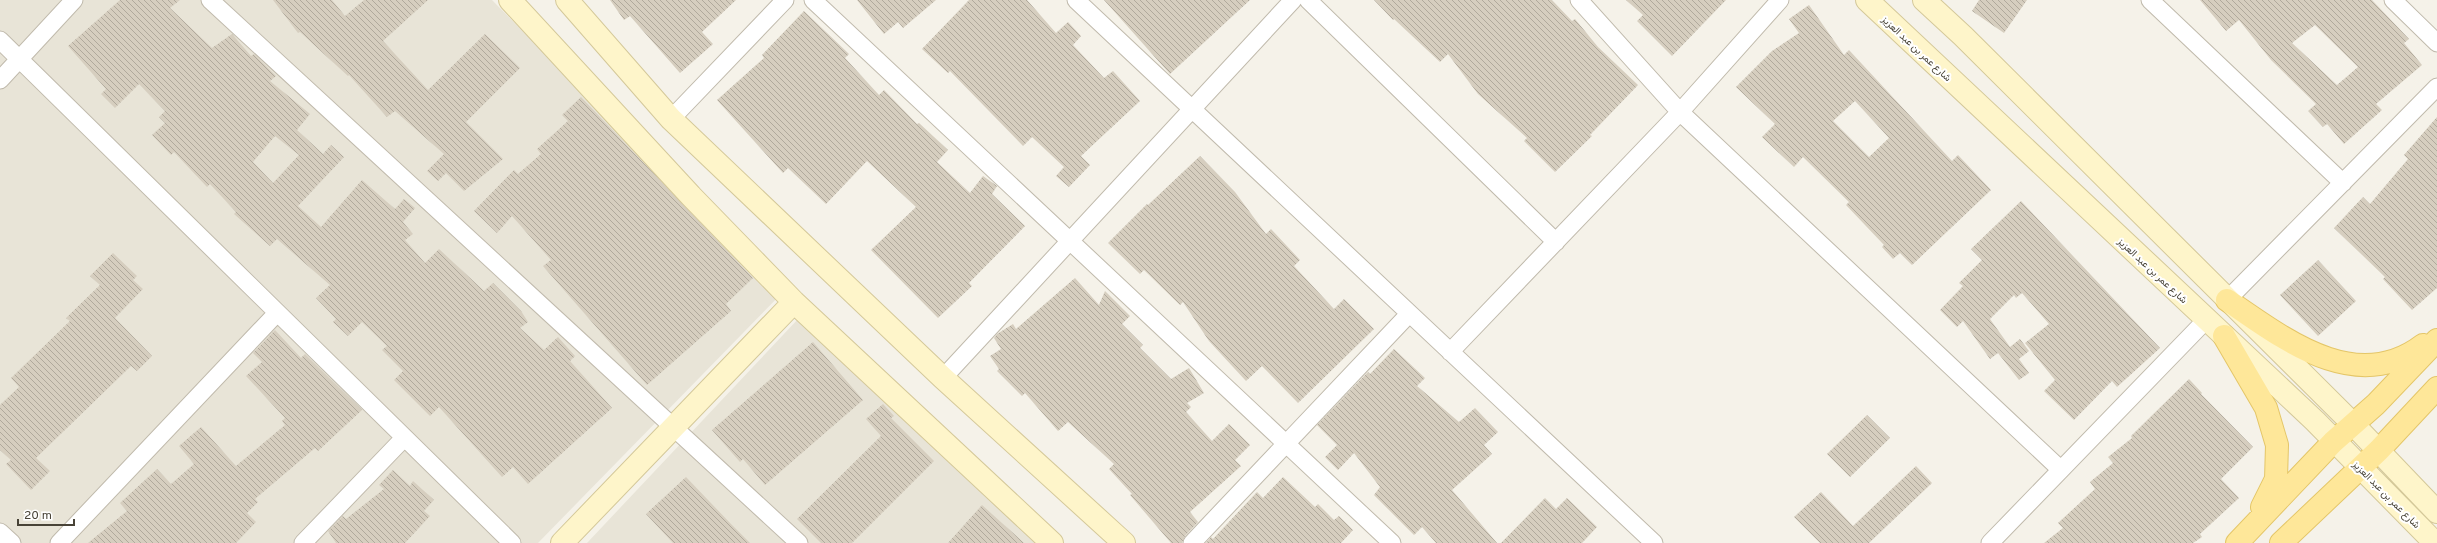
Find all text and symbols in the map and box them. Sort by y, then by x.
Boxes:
street label: شارع عمر بن عبد العزيز [1878,13,1954,85]
street label: شارع عمر بن عبد العزيز [2114,235,2190,307]
street label: شارع عمر بن عبد العزيز [2349,458,2423,532]
scale bar [18,501,74,527]
text: 20 m [24,508,52,524]

